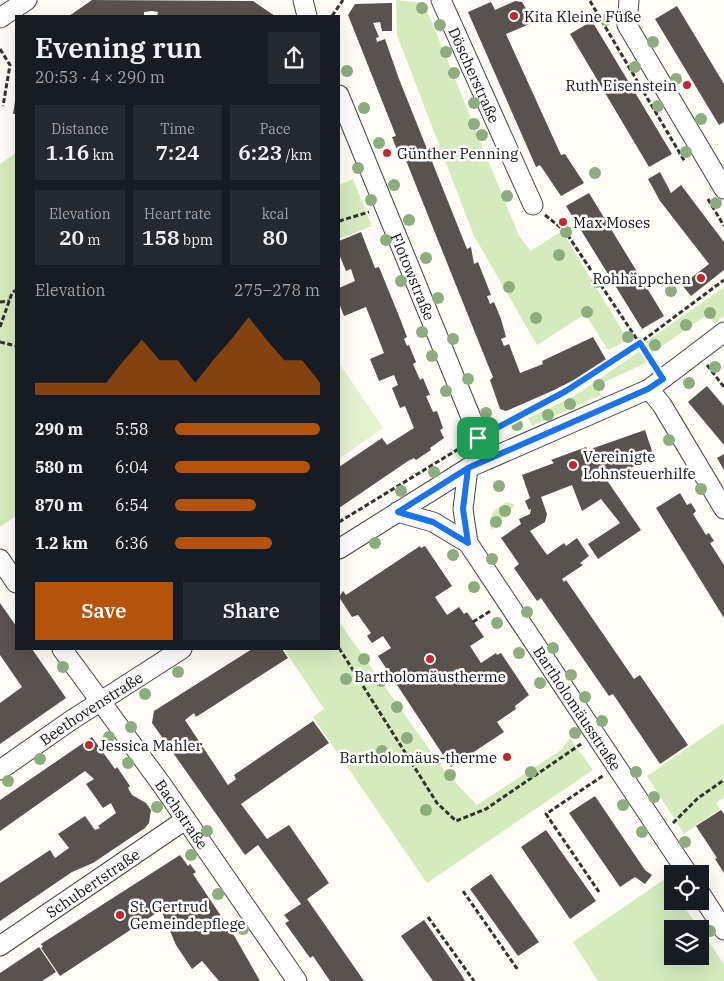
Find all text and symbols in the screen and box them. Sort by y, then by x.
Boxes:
place label: Kita Kleine Füße [524,7,641,26]
marker: Kita Kleine Füße [508,10,520,22]
street label: Döscherstraße [445,24,504,126]
text: Evening run [35,29,202,66]
button: share [268,32,320,84]
text: 20:53 · 4 × 290 m [35,67,165,87]
place label: Ruth Eisenstein [565,76,677,95]
marker: Ruth Eisenstein [681,79,693,91]
text: Distance [51,120,108,138]
text: Time [160,120,195,138]
text: Pace [260,120,291,138]
text: 1.16 [46,138,89,166]
text: 7:24 [155,138,200,166]
text: 6:23 [238,138,282,166]
place label: Günther Penning [397,144,518,163]
text: km [89,146,114,164]
text: /km [282,146,312,164]
marker: Günther Penning [381,147,393,159]
text: Elevation [49,205,111,223]
text: Heart rate [144,205,211,223]
text: kcal [262,205,289,223]
place label: Max Moses [573,213,650,232]
marker: Max Moses [557,216,569,228]
text: 20 [59,223,84,251]
text: 158 [142,223,180,251]
text: 80 [263,223,288,251]
street label: Flotowstraße [387,230,440,323]
text: m [84,231,101,249]
text: bpm [180,231,213,249]
place label: Rohhäppchen [593,269,691,288]
marker: Rohhäppchen [695,272,707,284]
text: Elevation [35,280,105,300]
text: 275–278 m [234,280,320,300]
pin [457,417,499,459]
text: 290 m [35,419,83,439]
text: 5:58 [115,419,148,439]
icon: arrive [464,424,492,452]
place label: Vereinigte Lohnsteuerhilfe [583,447,696,483]
text: 580 m [35,457,83,477]
text: 6:04 [115,457,148,477]
marker: Vereinigte Lohnsteuerhilfe [567,459,579,471]
text: 870 m [35,495,83,515]
text: 6:54 [115,495,148,515]
text: 1.2 km [35,533,88,553]
text: 6:36 [115,533,148,553]
button: Save [35,582,173,640]
button: Share [183,582,320,640]
street label: Bartholomäusstraße [530,642,626,774]
marker: Bartholomäustherme [424,653,436,665]
street label: Beethovenstraße [36,667,146,749]
place label: Bartholomäustherme [354,667,506,686]
place label: Jessica Mahler [99,736,203,755]
marker: Jessica Mahler [83,739,95,751]
place label: Bartholomäus-therme [339,748,497,767]
marker: Bartholomäus-therme [501,751,513,763]
street label: Bachstraße [151,775,213,852]
street label: Schubertstraße [42,844,143,922]
map controls [664,865,709,965]
button: locate [664,865,709,910]
place label: St. Gertrud Gemeindepflege [130,897,246,933]
marker: St. Gertrud Gemeindepflege [114,909,126,921]
button: layers [664,920,709,965]

